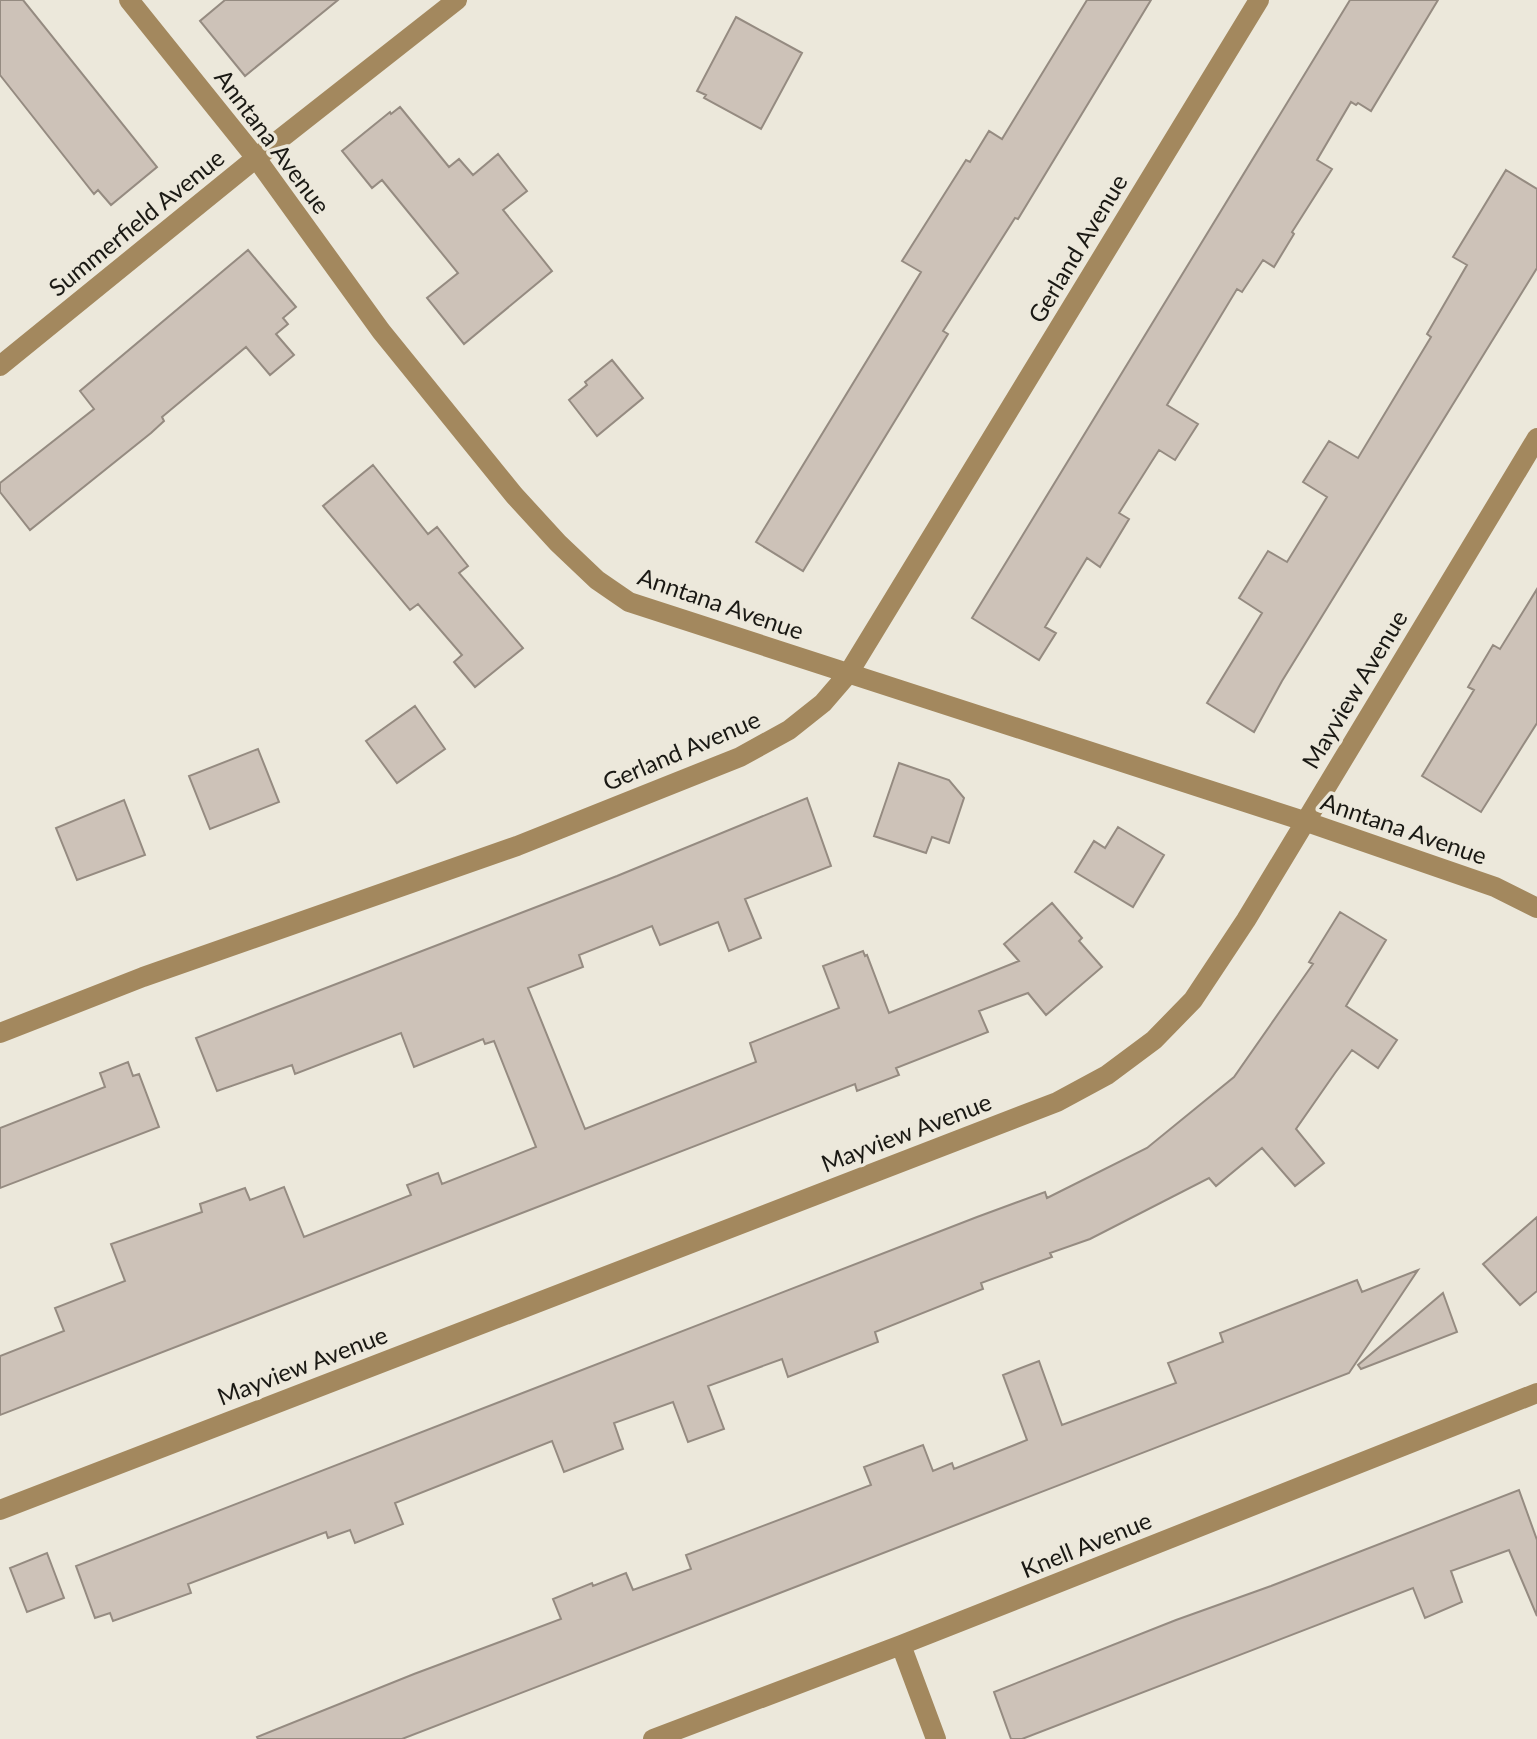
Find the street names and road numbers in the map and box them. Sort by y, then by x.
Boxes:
street label: Anntana Avenue [209,63,337,219]
street label: Summerfield Avenue [42,142,230,302]
street label: Gerland Avenue [1021,169,1133,327]
street label: Anntana Avenue [634,561,808,645]
street label: Mayview Avenue [1295,604,1413,774]
street label: Gerland Avenue [598,704,764,796]
street label: Anntana Avenue [1317,786,1491,870]
street label: Mayview Avenue [817,1086,995,1178]
street label: Mayview Avenue [213,1319,391,1411]
street label: Knell Avenue [1017,1505,1155,1583]

